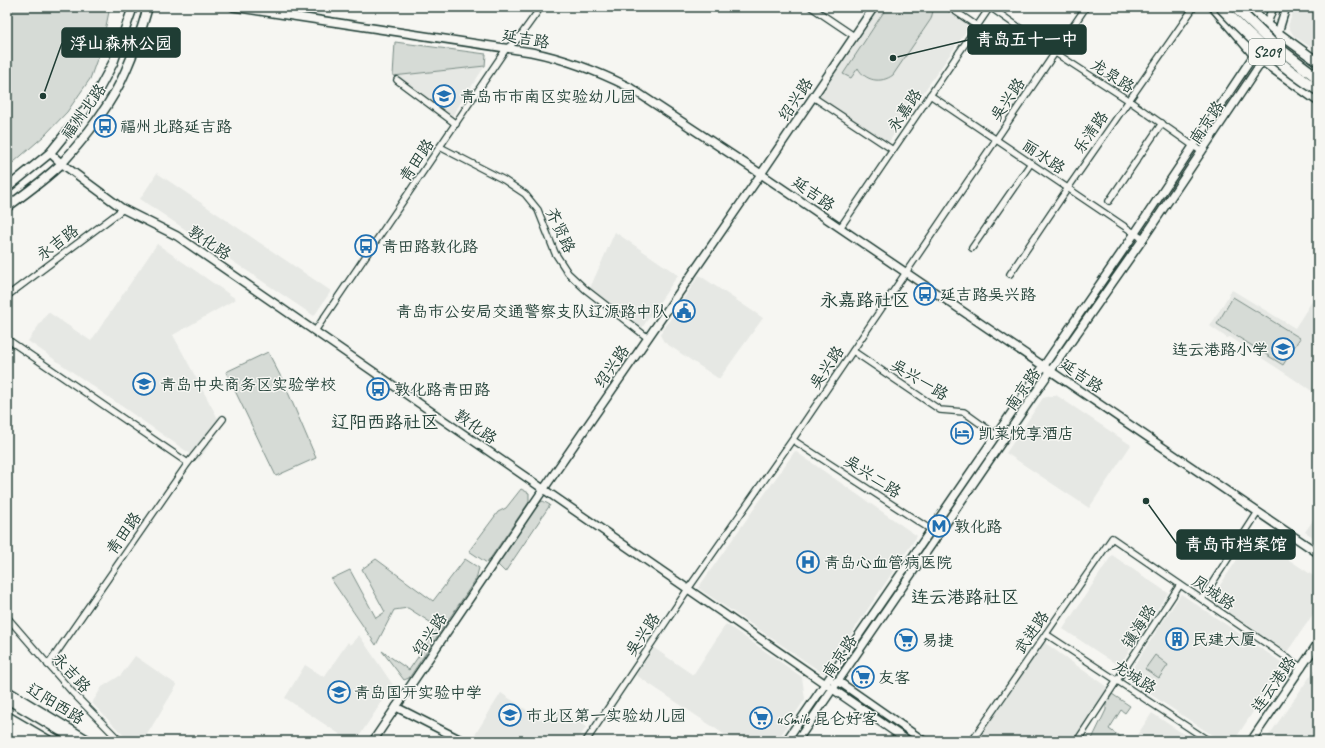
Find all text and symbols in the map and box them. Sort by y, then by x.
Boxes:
street label: 延吉路 [500,25,551,53]
callout: 青岛五十一中 [968,25,1086,54]
callout: 浮山森林公园 [62,28,180,57]
text: 青岛五十一中 [976,29,1078,50]
text: 浮山森林公园 [70,33,172,54]
road number: S209 [1249,39,1285,65]
street label: 龙泉路 [1087,54,1138,97]
street label: 绍兴路 [774,74,818,125]
street label: 吴兴路 [986,74,1030,125]
street label: 福州北路 [57,80,111,143]
school or university icon: 青岛市市南区实验幼儿园 [431,83,457,109]
street label: 永嘉路 [883,85,927,136]
place label: 青岛市市南区实验幼儿园 [460,87,636,107]
street label: 南京路 [1185,97,1229,148]
street label: 乐清路 [1069,107,1113,158]
bus stop icon: 福州北路延吉路 [92,113,118,139]
place label: 福州北路延吉路 [120,117,232,137]
street label: 青田路 [395,135,439,186]
street label: 丽水路 [1018,135,1069,179]
street label: 延吉路 [788,172,839,216]
street label: 齐贤路 [541,204,579,256]
street label: 永吉路 [32,220,83,265]
street label: 敦化路 [184,221,235,265]
bus stop icon: 青田路敦化路 [353,233,379,259]
place label: 青田路敦化路 [382,237,478,257]
bus stop icon: 延吉路吴兴路 [912,281,938,307]
place label: 延吉路吴兴路 [940,285,1036,305]
district label: 永嘉路社区 [820,289,910,311]
public building icon: 青岛市公安局交通警察支队辽源路中队 [671,298,697,324]
place label: 青岛市公安局交通警察支队辽源路中队 [396,302,668,322]
school or university icon: 连云港路小学 [1270,336,1296,362]
place label: 连云港路小学 [1172,340,1268,360]
street label: 绍兴路 [590,341,634,392]
street label: 吴兴路 [805,342,849,393]
street label: 延吉路 [1056,354,1107,398]
street label: 吴兴一路 [887,355,952,405]
street label: 南京路 [1001,364,1045,415]
school or university icon: 青岛中央商务区实验学校 [131,371,157,397]
place label: 青岛中央商务区实验学校 [160,375,336,395]
bus stop icon: 敦化路青田路 [365,376,391,402]
place label: 敦化路青田路 [394,380,490,400]
street label: 敦化路 [450,405,501,449]
district label: 辽阳西路社区 [331,411,439,433]
hotel icon: 凯莱悦享酒店 [949,420,975,446]
place label: 凯莱悦享酒店 [978,424,1074,444]
street label: 吴兴二路 [840,451,905,503]
street label: 青田路 [102,508,146,559]
metro station icon: 敦化路 [926,513,952,539]
place label: 敦化路 [954,517,1002,537]
callout: 青岛市档案馆 [1177,530,1295,559]
text: 青岛市档案馆 [1185,534,1287,555]
hospital icon: 青岛心血管病医院 [795,549,821,575]
place label: 青岛心血管病医院 [824,553,952,573]
street label: 凤城路 [1188,571,1239,615]
district label: 连云港路社区 [911,586,1019,608]
street label: 镇海路 [1117,601,1160,652]
street label: 武进路 [1010,607,1054,658]
street label: 绍兴路 [408,609,452,660]
street label: 吴兴路 [621,609,665,660]
building icon: 民建大厦 [1164,626,1190,652]
supermarket icon: 易捷 [893,627,919,653]
place label: 民建大厦 [1192,630,1256,650]
street label: 南京路 [818,631,862,682]
place label: 易捷 [922,631,954,651]
street label: 永吉路 [48,648,95,697]
street label: 连云港路 [1247,653,1300,717]
street label: 龙城路 [1109,655,1160,698]
supermarket icon: 友客 [850,664,876,690]
place label: 友客 [878,668,910,688]
street label: 辽阳西路 [23,679,88,729]
school or university icon: 青岛国开实验中学 [326,679,352,705]
place label: 青岛国开实验中学 [354,683,482,703]
school or university icon: 市北区第一实验幼儿园 [497,702,523,728]
supermarket icon: uSmile 昆仑好客 [748,705,774,731]
place label: 市北区第一实验幼儿园 [526,706,686,726]
place label: uSmile 昆仑好客 [776,709,877,729]

